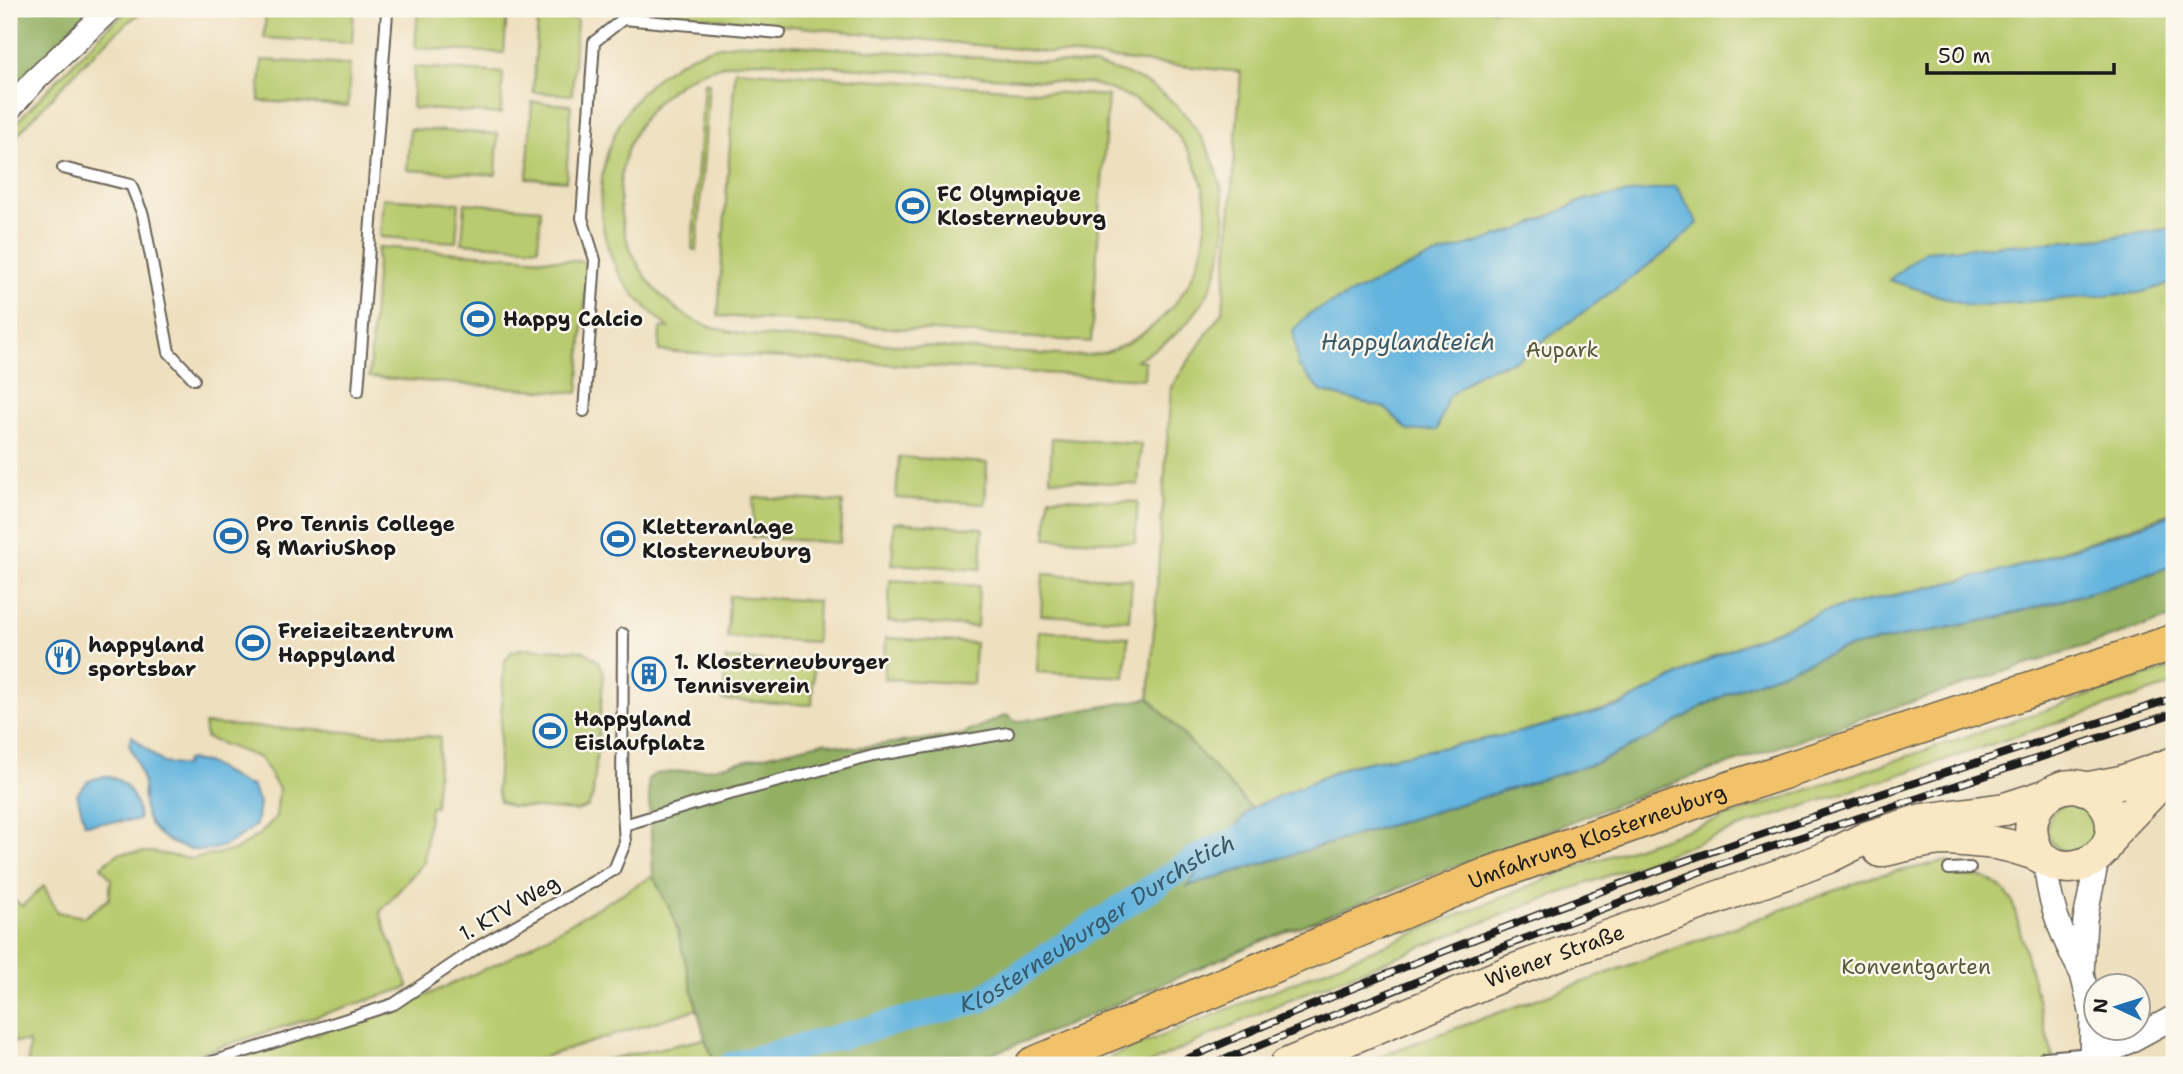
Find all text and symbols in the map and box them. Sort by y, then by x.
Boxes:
scale bar [1927,32,2115,76]
text: 50 m [1938,42,1991,70]
place label: FC Olympique Klosterneuburg [937,180,1106,232]
sports icon: FC Olympique Klosterneuburg [894,187,932,225]
sports icon: Happy Calcio [459,300,497,338]
place label: Happy Calcio [503,305,643,333]
water label: Happylandteich [1321,327,1495,357]
park label: Aupark [1525,336,1599,364]
place label: Pro Tennis College & MariuShop [256,510,455,562]
place label: Kletteranlage Klosterneuburg [642,513,811,565]
sports icon: Pro Tennis College & MariuShop [212,517,250,555]
sports icon: Kletteranlage Klosterneuburg [599,520,637,558]
place label: Freizeitzentrum Happyland [278,617,454,669]
sports icon: Freizeitzentrum Happyland [234,624,272,662]
place label: happyland sportsbar [88,631,204,683]
restaurant icon: happyland sportsbar [44,638,82,676]
place label: 1. Klosterneuburger Tennisverein [674,648,889,700]
building icon: 1. Klosterneuburger Tennisverein [630,655,668,693]
place label: Happyland Eislaufplatz [574,705,705,757]
sports icon: Happyland Eislaufplatz [531,712,569,750]
street label: Umfahrung Klosterneuburg [1464,777,1730,896]
water label: Klosterneuburger Durchstich [957,827,1239,1020]
street label: 1. KTV Weg [454,868,564,948]
street label: Wiener Straße [1481,918,1628,995]
park label: Konventgarten [1841,953,1991,981]
north arrow [2082,972,2152,1042]
text: N [2088,997,2114,1014]

